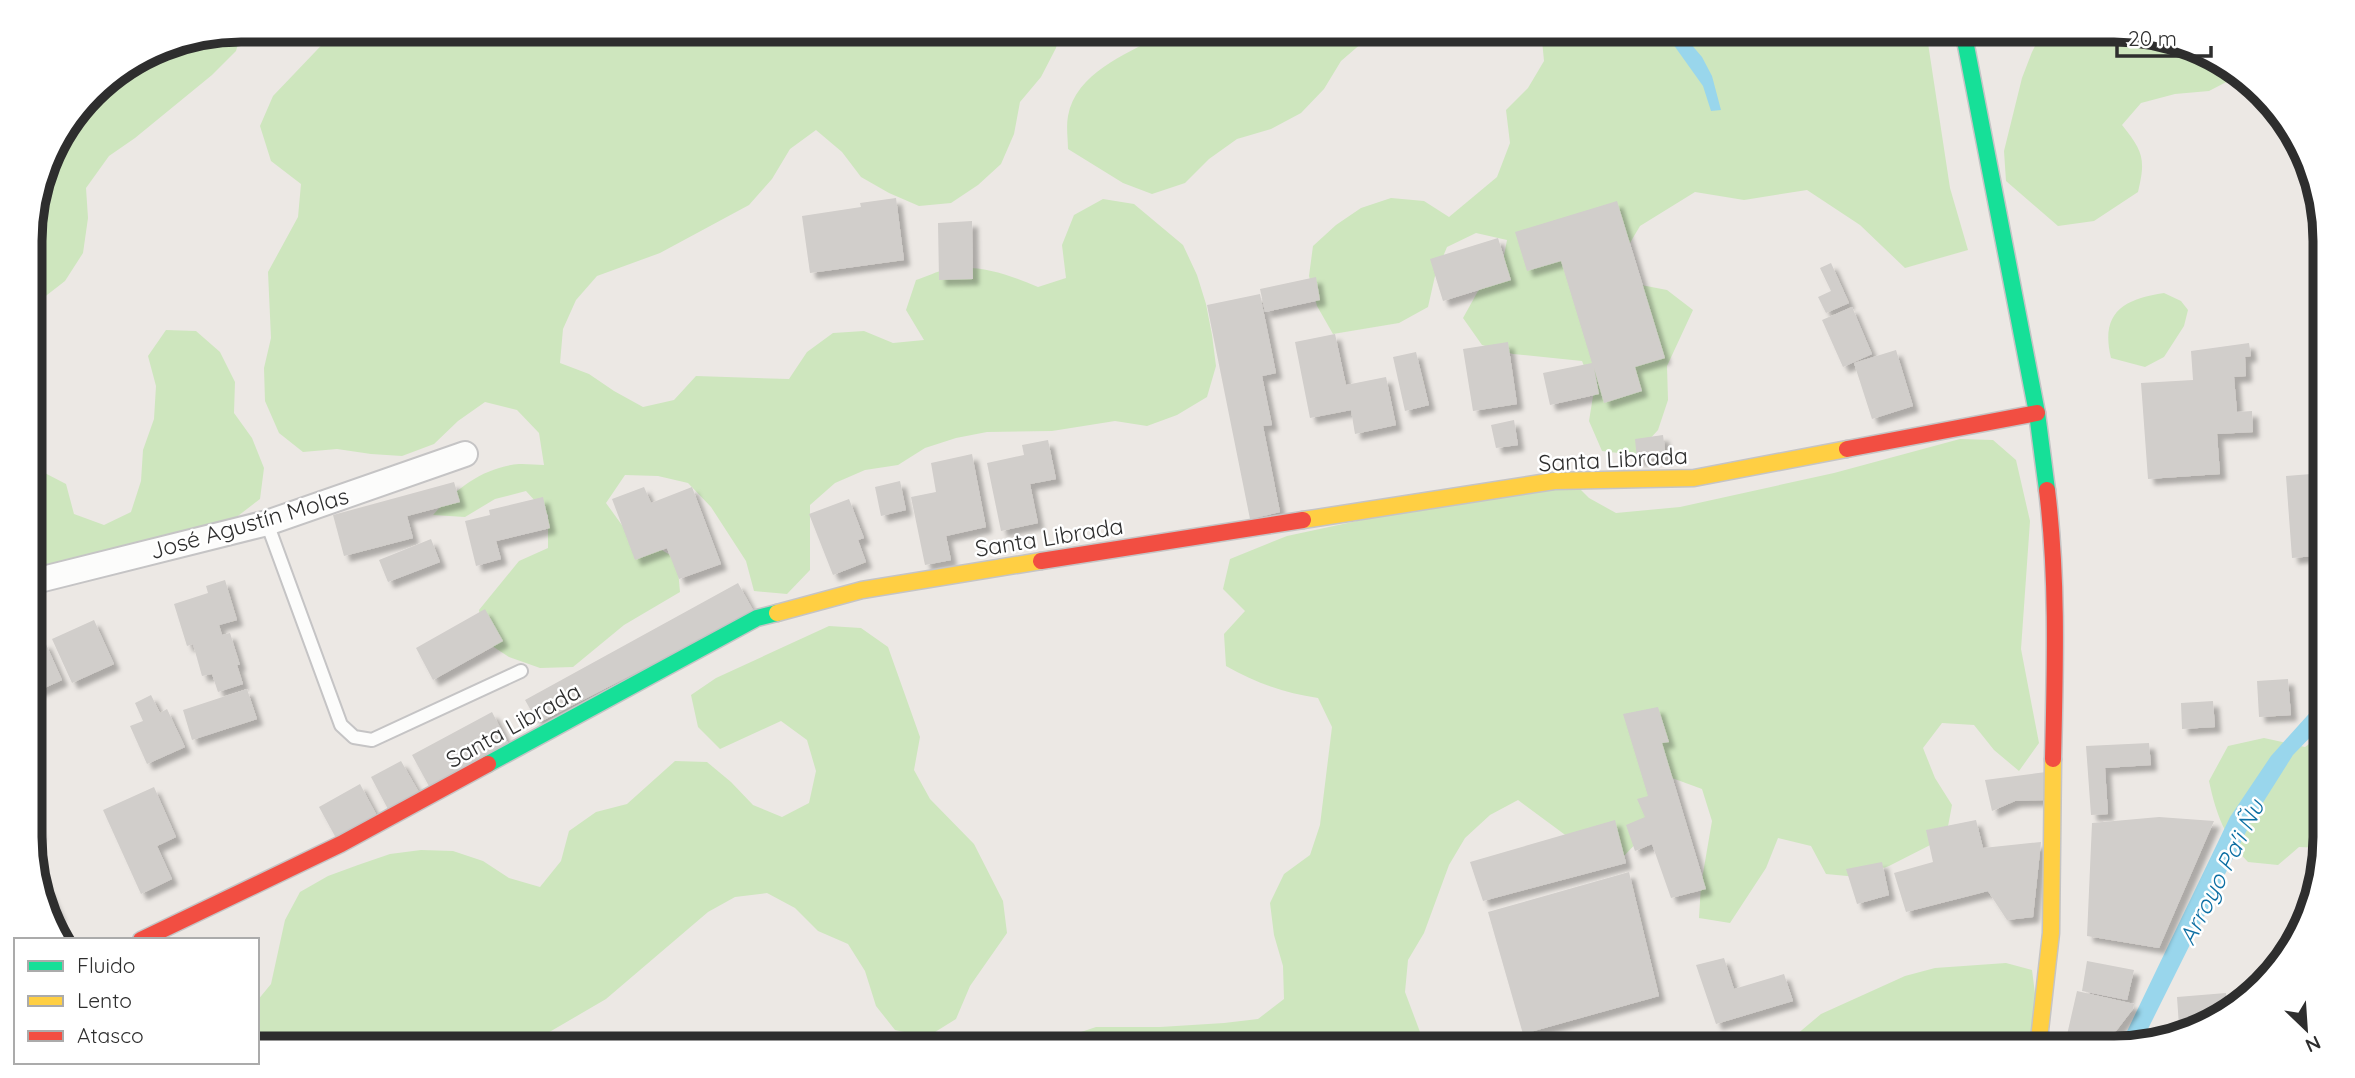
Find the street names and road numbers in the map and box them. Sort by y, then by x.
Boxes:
street label: Santa Librada [1538,441,1688,477]
street label: José Agustín Molas [146,481,352,565]
street label: Santa Librada [973,511,1125,563]
street label: Santa Librada [441,676,585,774]

